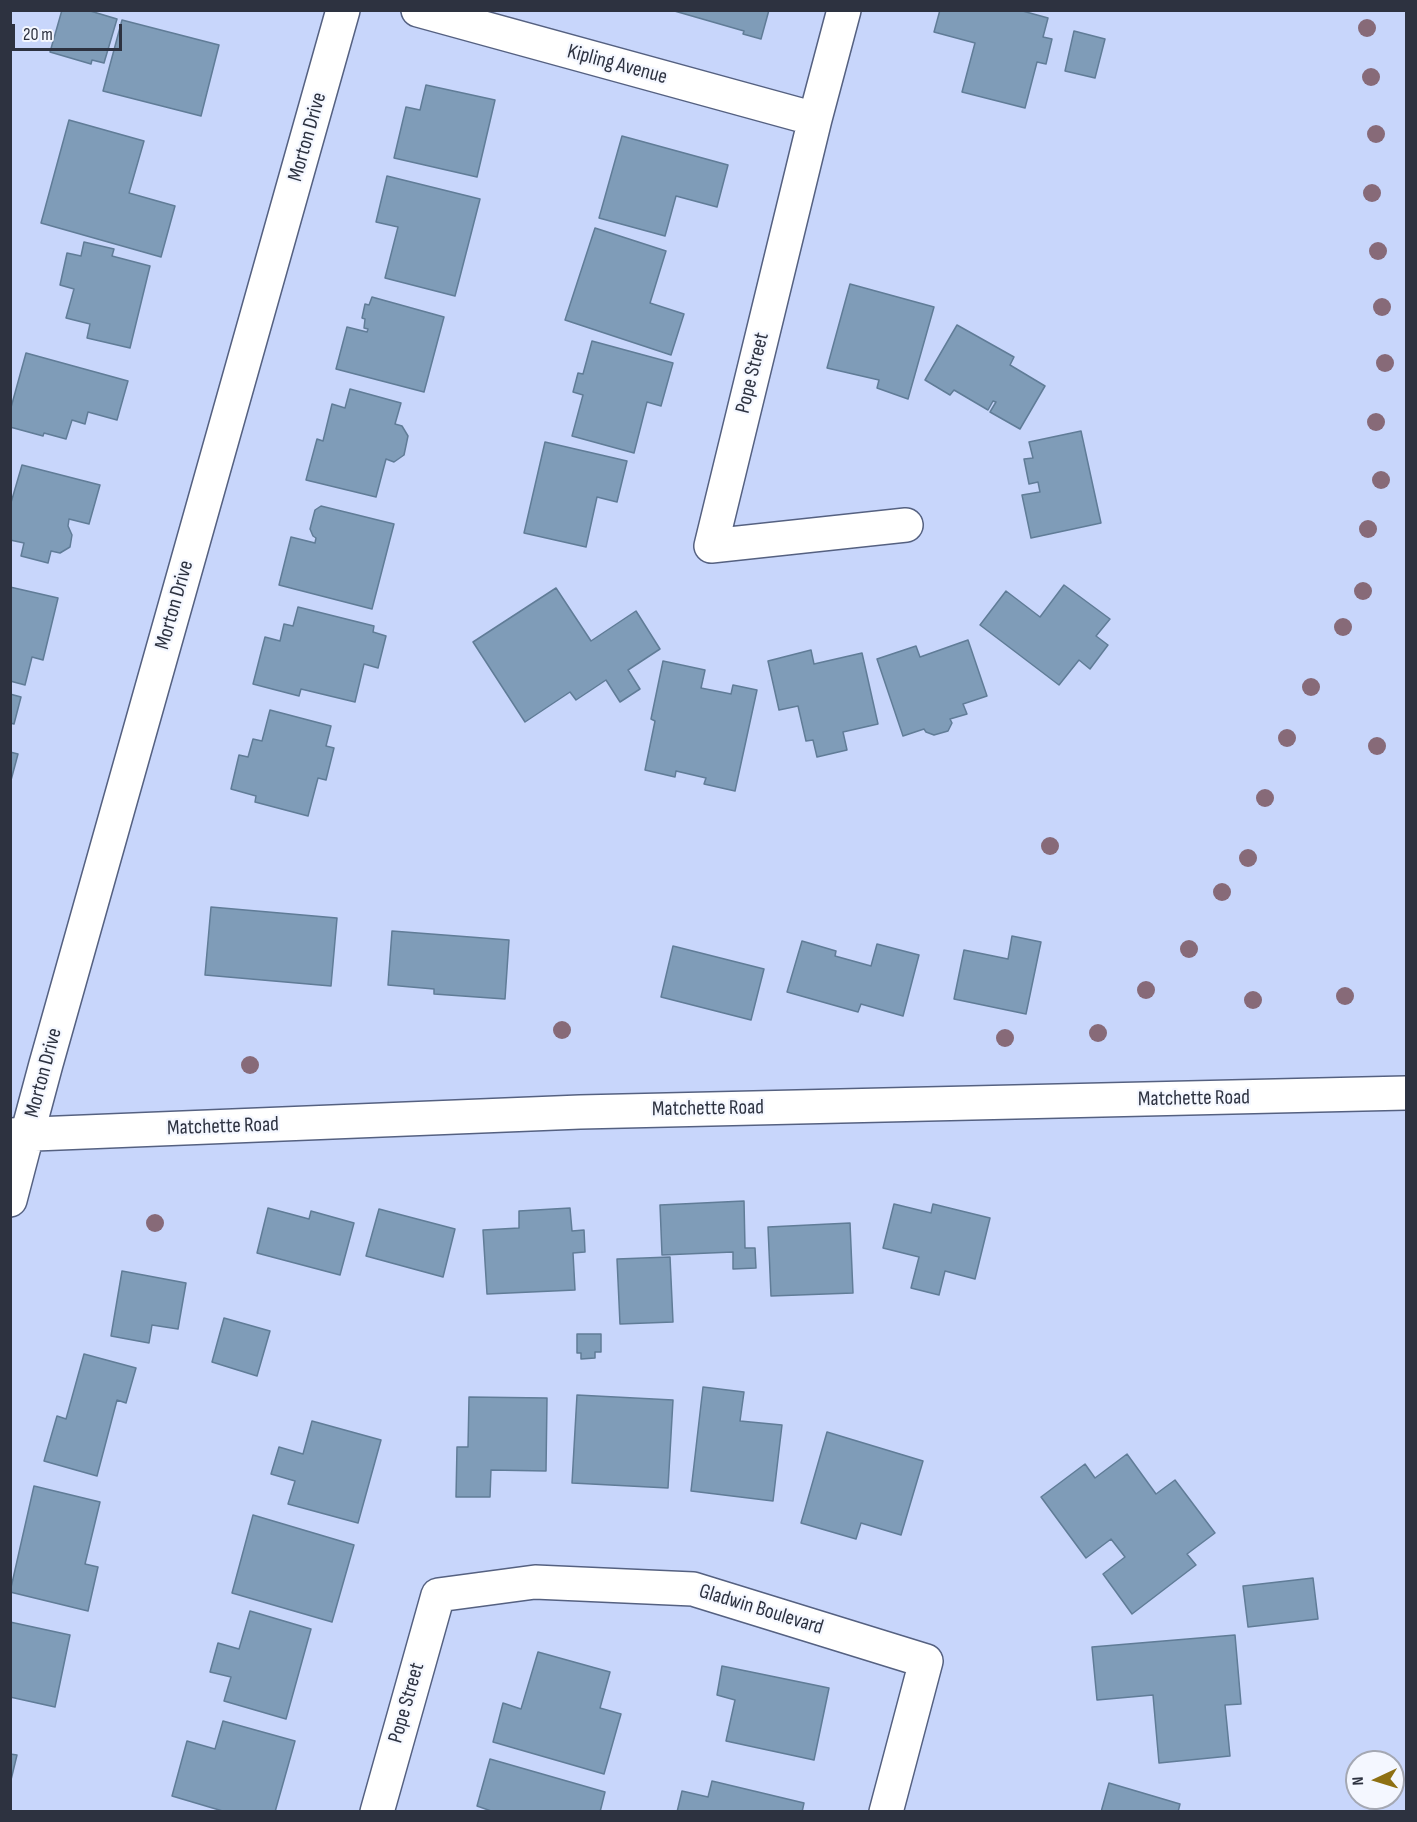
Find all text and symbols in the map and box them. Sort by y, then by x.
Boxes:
scale bar [15,12,124,50]
text: 20 m [23,24,53,45]
street label: Kipling Avenue [564,40,670,90]
street label: Morton Drive [283,90,333,184]
street label: Pope Street [731,330,775,416]
street label: Morton Drive [150,558,200,652]
street label: Morton Drive [20,1026,68,1120]
street label: Matchette Road [1138,1085,1250,1113]
street label: Matchette Road [652,1095,764,1123]
street label: Matchette Road [167,1112,279,1142]
street label: Gladwin Boulevard [696,1579,826,1641]
street label: Pope Street [384,1660,430,1746]
north arrow [1345,1750,1405,1810]
text: N [1349,1776,1368,1786]

